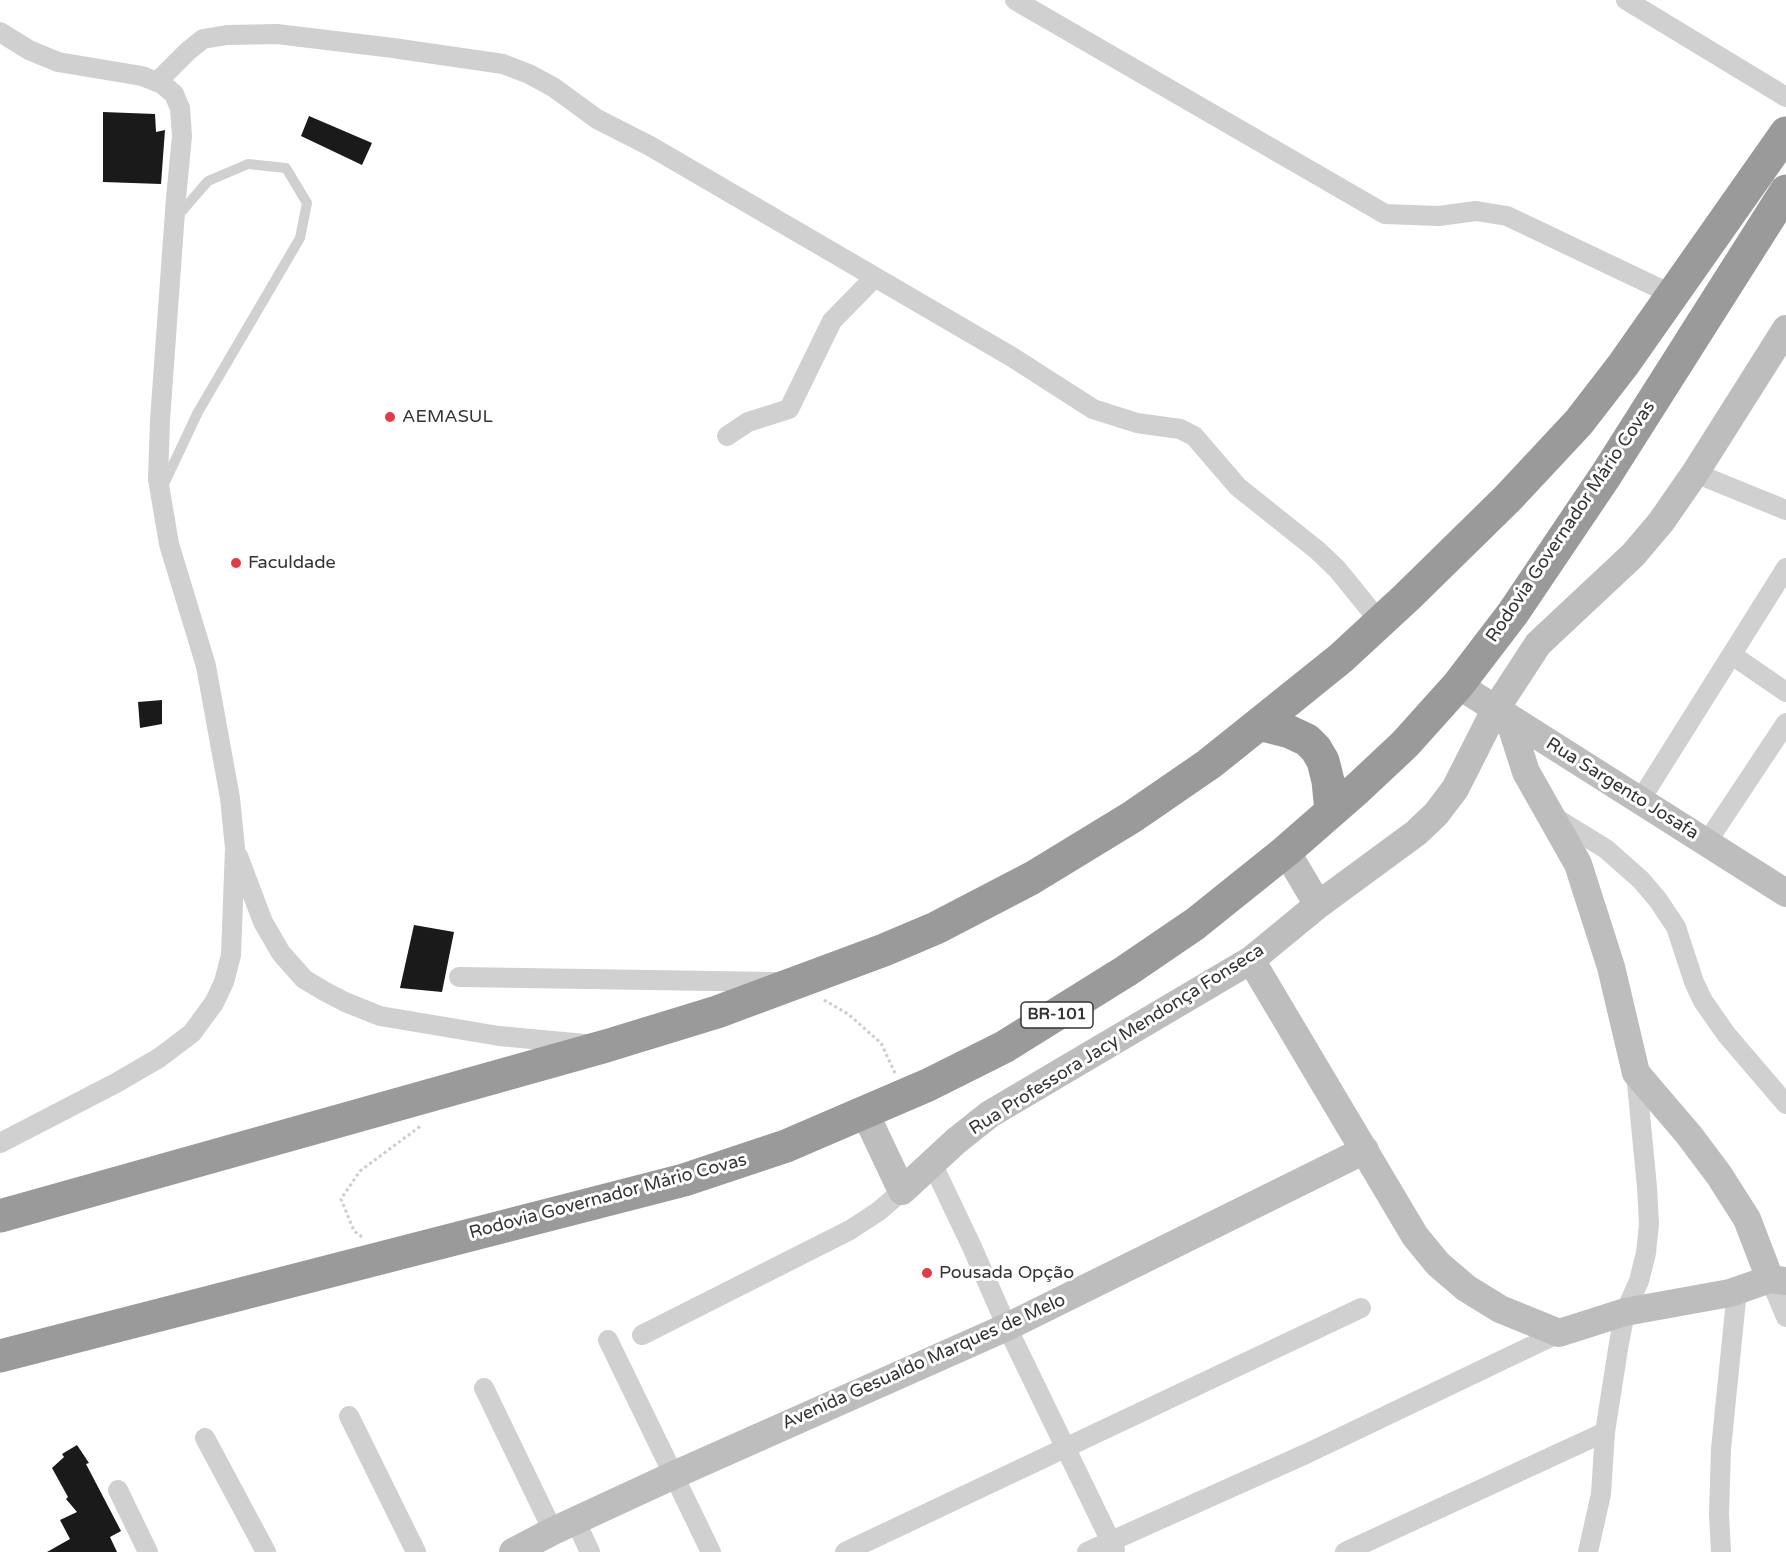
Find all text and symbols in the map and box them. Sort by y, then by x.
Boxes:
street label: Rodovia Governador Mário Covas [1482,397,1660,647]
place label: AEMASUL [402,406,493,428]
marker: AEMASUL [383,410,397,424]
place label: Faculdade [248,552,336,574]
marker: Faculdade [229,556,243,570]
street label: Rua Sargento Josafa [1542,733,1702,845]
street label: Rua Professora Jacy Mendonça Fonseca [966,940,1268,1140]
road number: BR-101 [1021,1002,1093,1028]
street label: Rodovia Governador Mário Covas [467,1150,749,1244]
place label: Pousada Opção [939,1262,1074,1284]
marker: Pousada Opção [920,1266,934,1280]
street label: Avenida Gesualdo Marques de Melo [779,1290,1069,1434]

